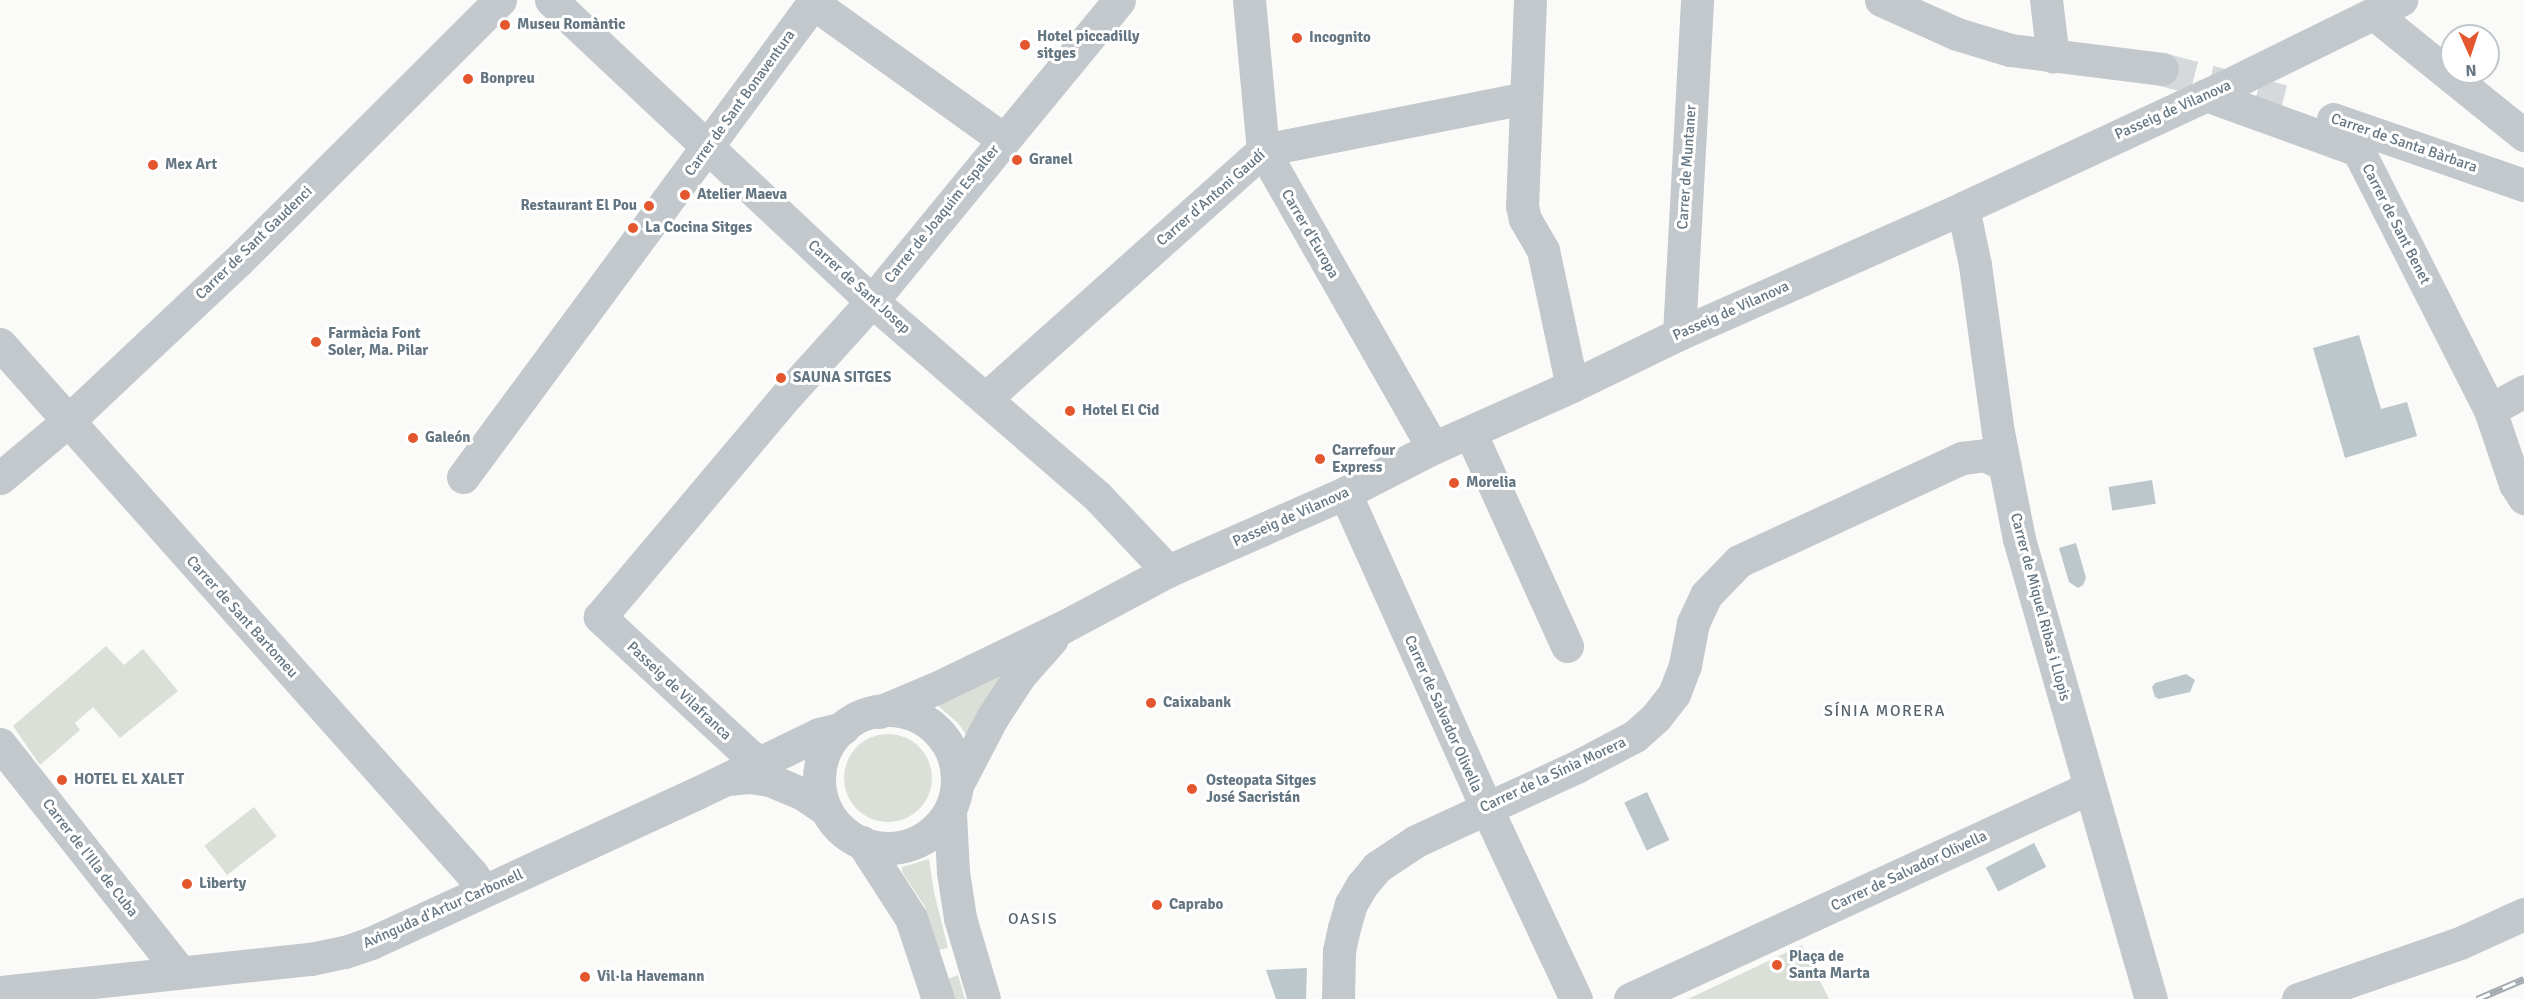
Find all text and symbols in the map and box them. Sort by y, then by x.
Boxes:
place label: Museu Romàntic [517,16,625,34]
marker: Museu Romàntic [498,18,512,32]
north arrow [2440,24,2500,84]
street label: Carrer de Sant Bonaventura [681,26,799,180]
place label: Hotel piccadilly sitges [1037,27,1139,62]
place label: Incognito [1309,29,1371,47]
marker: Incognito [1290,31,1304,45]
marker: Hotel piccadilly sitges [1018,38,1032,52]
text: N [2465,60,2477,80]
place label: Bonpreu [480,70,535,88]
marker: Bonpreu [461,72,475,86]
street label: Passeig de Vilanova [2112,76,2234,144]
street label: Carrer de Muntaner [1674,104,1700,230]
street label: Carrer de Santa Bàrbara [2329,110,2479,176]
street label: Carrer de Joaquim Espalter [881,141,1003,287]
street label: Carrer d'Antoni Gaudí [1153,146,1269,250]
place label: Granel [1029,151,1073,169]
marker: Granel [1010,153,1024,167]
place label: Mex Art [165,156,217,174]
marker: Mex Art [146,158,160,172]
street label: Carrer de Sant Benet [2358,161,2434,287]
street label: Carrer de Sant Gaudenci [192,183,316,303]
place label: Atelier Maeva [697,186,787,204]
street label: Carrer d'Europa [1277,186,1343,282]
marker: Atelier Maeva [678,188,692,202]
place label: Restaurant El Pou [521,197,637,215]
marker: Restaurant El Pou [642,199,656,213]
place label: La Cocina Sitges [645,219,752,237]
marker: La Cocina Sitges [626,221,640,235]
street label: Carrer de Sant Josep [804,236,914,338]
street label: Passeig de Vilanova [1670,277,1792,345]
place label: Farmàcia Font Soler, Ma. Pilar [328,324,428,359]
marker: Farmàcia Font Soler, Ma. Pilar [309,335,323,349]
place label: SAUNA SITGES [793,369,891,387]
marker: SAUNA SITGES [774,371,788,385]
place label: Hotel El Cid [1082,402,1159,420]
marker: Hotel El Cid [1063,404,1077,418]
place label: Galeón [425,429,471,447]
marker: Galeón [406,431,420,445]
place label: Carrefour Express [1332,441,1395,476]
marker: Carrefour Express [1313,452,1327,466]
place label: Morelia [1466,474,1516,492]
marker: Morelia [1447,476,1461,490]
street label: Passeig de Vilanova [1230,483,1352,551]
street label: Carrer de Miquel Ribas i Llopis [2006,511,2074,703]
street label: Carrer de Sant Bartomeu [182,552,302,682]
street label: Carrer de Salvador Olivella [1400,633,1486,795]
street label: Passeig de Vilafranca [623,638,735,744]
place label: Caixabank [1163,694,1231,712]
marker: Caixabank [1144,696,1158,710]
district label: SÍNIA MORERA [1824,701,1946,721]
street label: Carrer de la Sínia Morera [1477,733,1629,817]
place label: HOTEL EL XALET [74,771,184,789]
place label: Osteopata Sitges José Sacristán [1206,771,1316,806]
marker: HOTEL EL XALET [55,773,69,787]
marker: Osteopata Sitges José Sacristán [1183,780,1201,798]
street label: Carrer de l'Illa de Cuba [38,795,142,921]
street label: Carrer de Salvador Olivella [1828,827,1990,915]
street label: Avinguda d'Artur Carbonell [360,866,526,952]
place label: Liberty [199,875,246,893]
marker: Liberty [180,877,194,891]
place label: Caprabo [1169,896,1223,914]
marker: Caprabo [1150,898,1164,912]
district label: OASIS [1008,909,1058,929]
place label: Plaça de Santa Marta [1789,947,1870,982]
marker: Plaça de Santa Marta [1770,958,1784,972]
place label: Vil·la Havemann [597,968,704,986]
marker: Vil·la Havemann [578,970,592,984]

